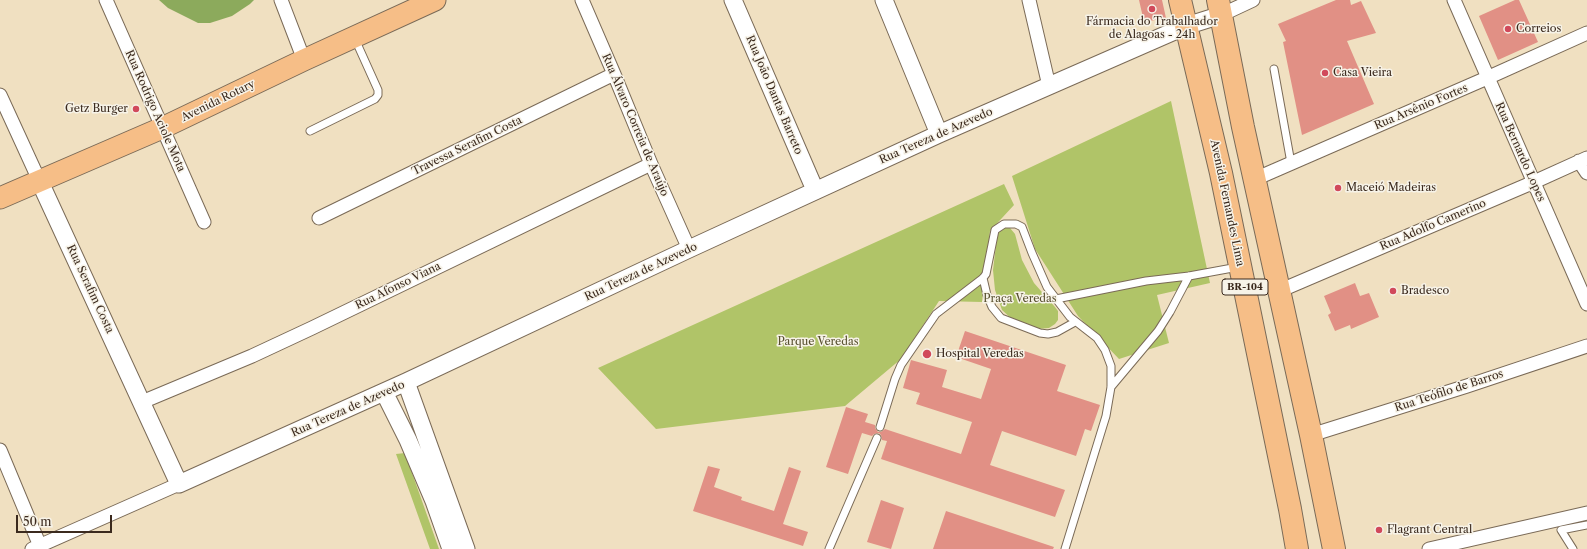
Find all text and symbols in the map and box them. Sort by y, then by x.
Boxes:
marker: Fármacia do Trabalhador de Alagoas - 24h [1147,4,1157,14]
place label: Fármacia do Trabalhador de Alagoas - 24h [1086,15,1218,41]
place label: Correios [1516,22,1561,36]
marker: Correios [1503,24,1513,34]
street label: Rua João Dantas Barreto [743,34,805,156]
street label: Rua Rodrigo Aciole Mota [122,48,188,174]
street label: Rua Álvaro Correia de Araújo [599,52,671,198]
place label: Casa Vieira [1333,66,1392,80]
marker: Casa Vieira [1320,68,1330,78]
street label: Avenida Rotary [179,78,257,124]
street label: Rua Arsênio Fortes [1372,81,1470,133]
street label: Rua Bernardo Lopes [1492,100,1548,204]
place label: Getz Burger [65,102,128,116]
marker: Getz Burger [131,104,141,114]
street label: Rua Tereza de Azevedo [877,105,995,167]
street label: Travessa Serafim Costa [410,114,524,178]
street label: Avenida Fernandes Lima [1207,138,1247,268]
place label: Maceió Madeiras [1346,181,1436,195]
marker: Maceió Madeiras [1333,183,1343,193]
street label: Rua Adolfo Camerino [1378,197,1488,253]
street label: Rua Tereza de Azevedo [583,240,699,304]
street label: Rua Serafim Costa [64,243,116,335]
street label: Rua Afonso Viana [353,260,443,312]
road number: BR-104 [1222,279,1268,295]
place label: Bradesco [1401,284,1449,298]
marker: Bradesco [1388,286,1398,296]
park label: Praça Veredas [983,292,1057,306]
park label: Parque Veredas [778,335,858,349]
place label: Hospital Veredas [936,347,1024,361]
marker: Hospital Veredas [921,348,933,360]
street label: Rua Teófilo de Barros [1393,367,1505,415]
street label: Rua Tereza de Azevedo [289,378,407,440]
scale bar [18,507,114,533]
text: 50 m [23,514,52,529]
place label: Flagrant Central [1387,523,1472,537]
marker: Flagrant Central [1374,525,1384,535]

